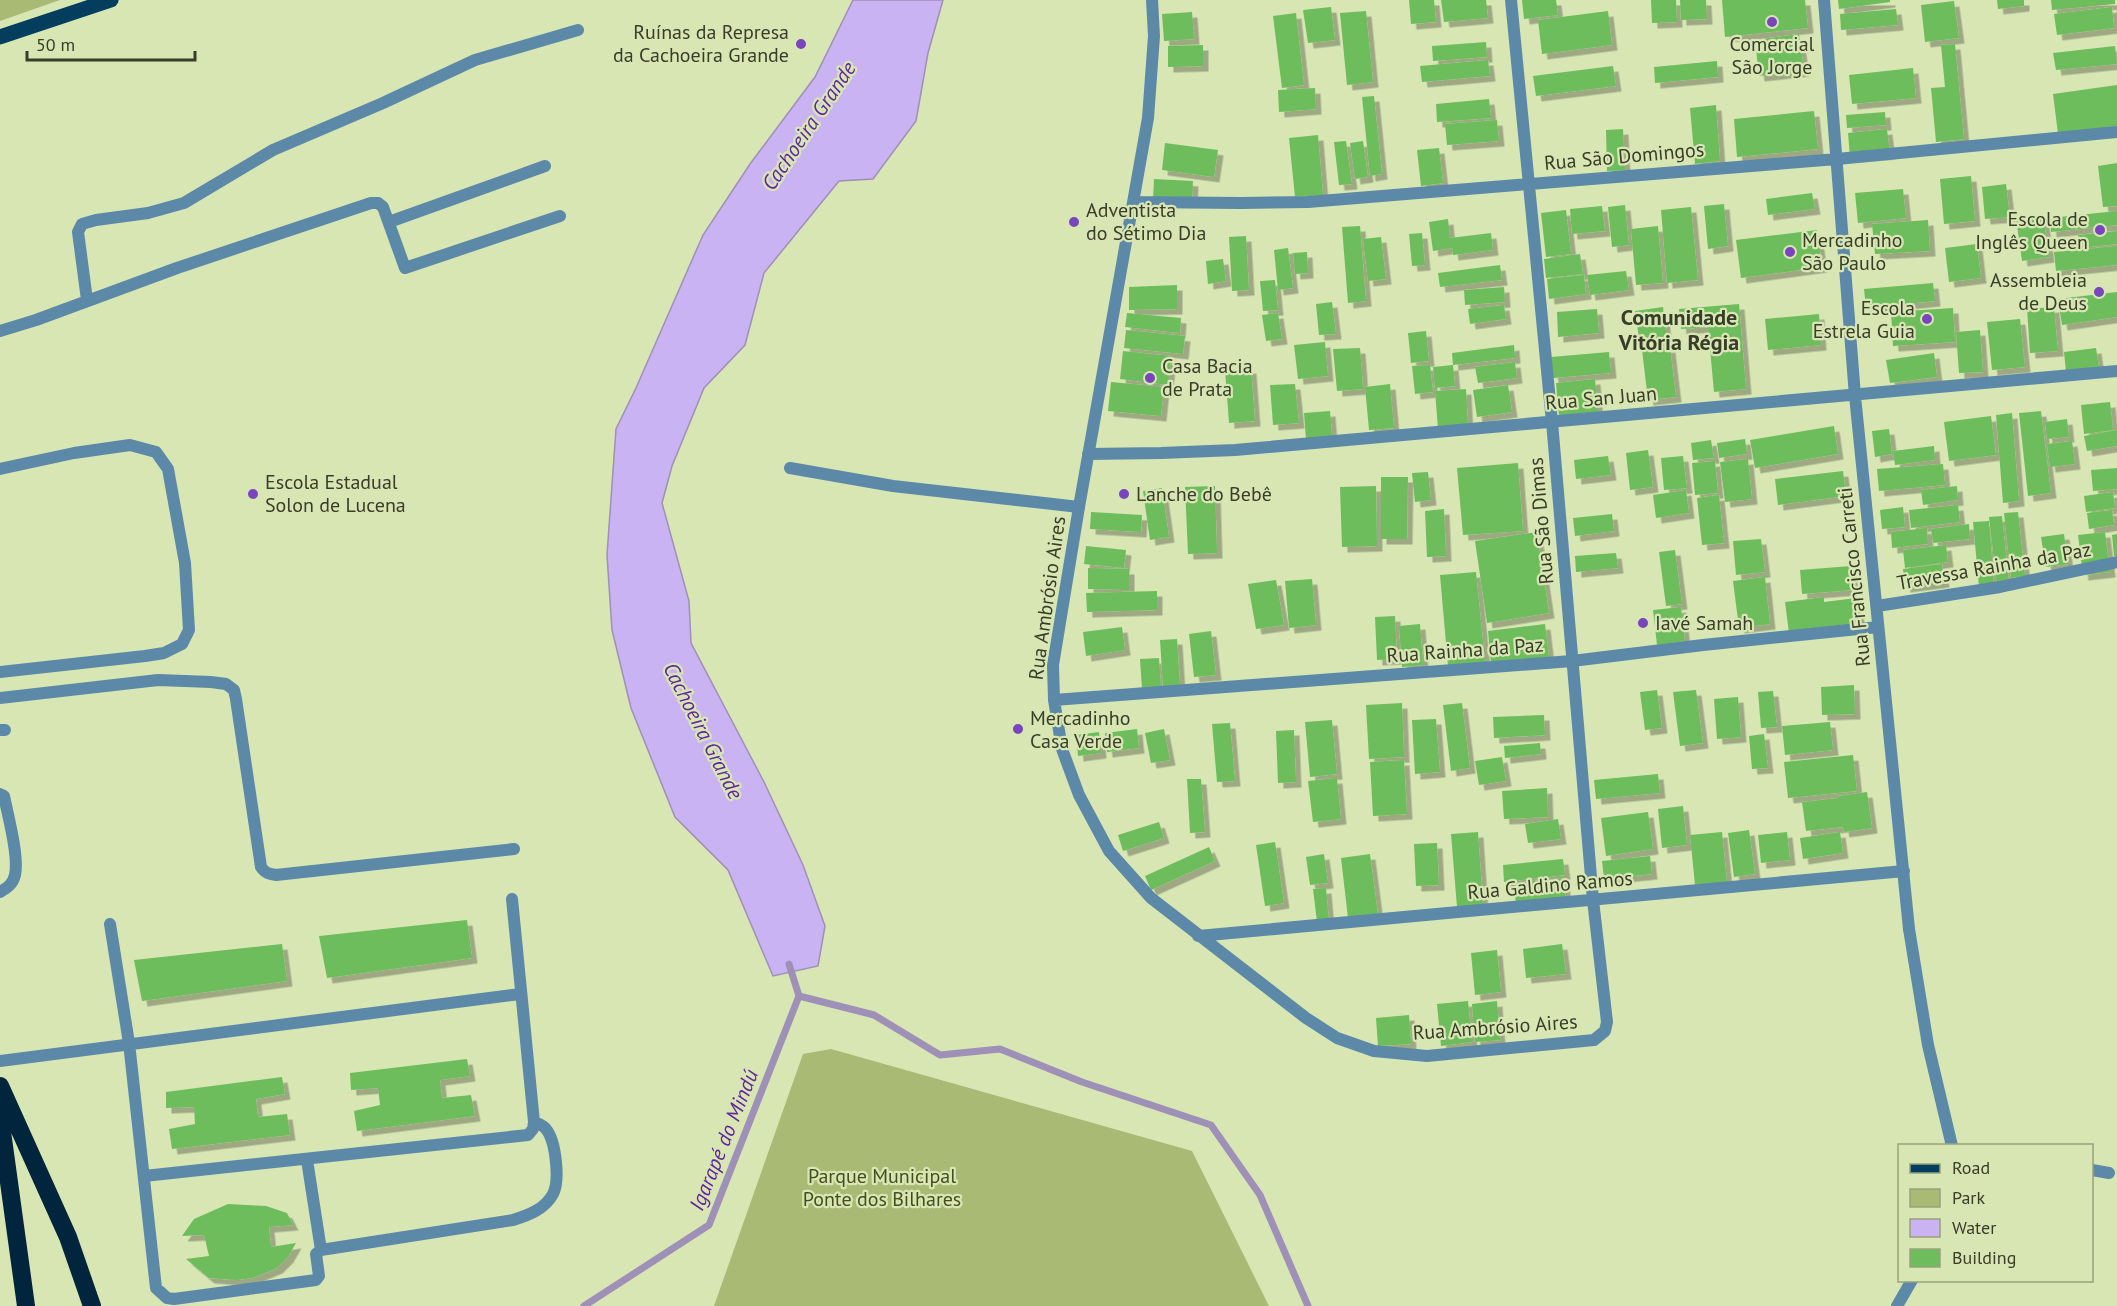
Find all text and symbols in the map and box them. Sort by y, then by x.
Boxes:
marker: Comercial São Jorge [1765,15,1779,29]
place label: Ruínas da Represa da Cachoeira Grande [613,19,789,68]
scale bar [27,24,195,62]
place label: Comercial São Jorge [1730,31,1815,80]
text: 50 m [36,33,75,56]
marker: Ruínas da Represa da Cachoeira Grande [794,37,808,51]
water label: Cachoeira Grande [756,56,862,195]
street label: Rua São Domingos [1543,136,1705,176]
place label: Adventista do Sétimo Dia [1086,197,1206,246]
place label: Escola de Inglês Queen [1975,206,2088,255]
marker: Adventista do Sétimo Dia [1067,215,1081,229]
marker: Escola de Inglês Queen [2093,223,2107,237]
place label: Mercadinho São Paulo [1802,227,1902,276]
marker: Mercadinho São Paulo [1783,245,1797,259]
place label: Assembleia de Deus [1990,267,2087,316]
marker: Assembleia de Deus [2092,285,2106,299]
place label: Escola Estrela Guia [1813,295,1915,344]
district label: Comunidade Vitória Régia [1618,303,1739,356]
marker: Escola Estrela Guia [1920,312,1934,326]
place label: Casa Bacia de Prata [1162,353,1253,402]
marker: Casa Bacia de Prata [1143,371,1157,385]
street label: Rua San Juan [1544,380,1658,416]
street label: Rua São Dimas [1522,456,1560,586]
place label: Escola Estadual Solon de Lucena [265,469,406,518]
place label: Lanche do Bebê [1136,481,1272,507]
street label: Rua Francisco Carreti [1832,486,1876,668]
marker: Escola Estadual Solon de Lucena [246,487,260,501]
marker: Lanche do Bebê [1117,487,1131,501]
street label: Rua Ambrósio Aires [1023,514,1071,682]
street label: Travessa Rainha da Paz [1895,536,2093,596]
place label: Iavé Samah [1655,610,1753,636]
marker: Iavé Samah [1636,616,1650,630]
street label: Rua Rainha da Paz [1386,632,1544,668]
water label: Cachoeira Grande [657,658,750,804]
place label: Mercadinho Casa Verde [1030,705,1130,754]
marker: Mercadinho Casa Verde [1011,722,1025,736]
street label: Rua Galdino Ramos [1466,865,1634,905]
street label: Rua Ambrósio Aires [1412,1008,1578,1046]
water label: Igarapé do Mindú [683,1065,764,1214]
legend [1898,1144,2093,1282]
text: Road [1952,1156,1990,1179]
park label: Parque Municipal Ponte dos Bilhares [803,1163,961,1212]
text: Park [1952,1186,1985,1209]
text: Water [1952,1216,1996,1239]
text: Building [1952,1246,2016,1269]

